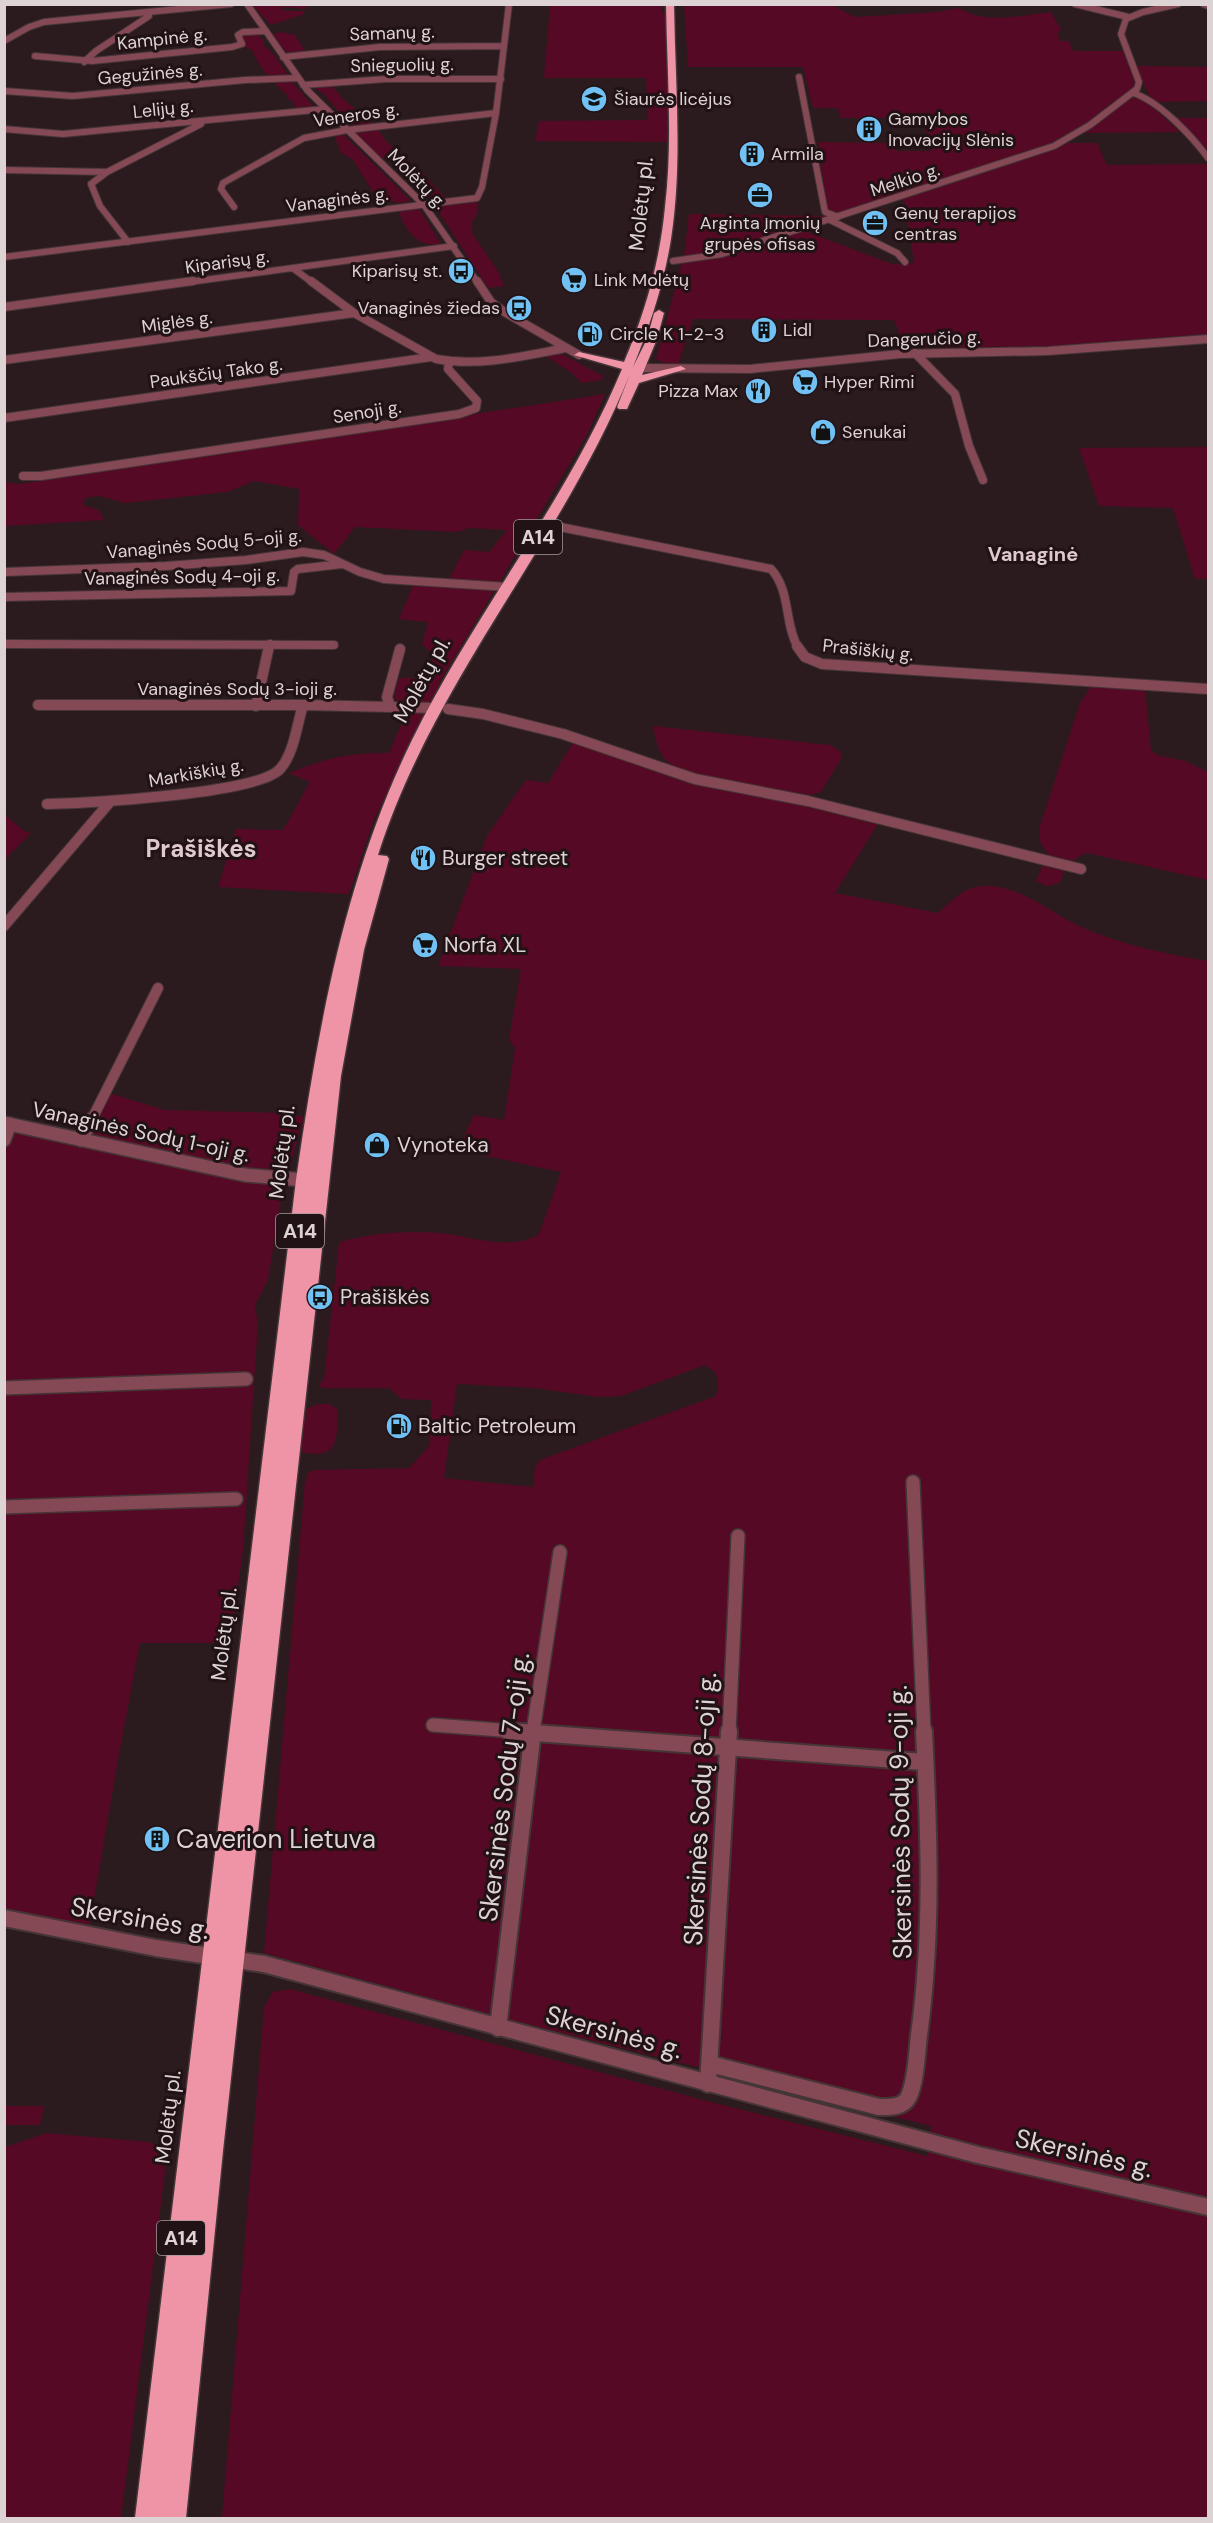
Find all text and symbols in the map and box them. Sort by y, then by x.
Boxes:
street label: Samanų g. [349,20,435,46]
street label: Kampinė g. [116,22,208,56]
street label: Snieguolių g. [350,52,454,78]
street label: Gegužinės g. [97,57,203,91]
school or university icon: Šiaurės licėjus [579,84,609,114]
place label: Šiaurės licėjus [614,87,732,111]
street label: Lelijų g. [132,94,194,124]
street label: Veneros g. [312,97,400,133]
place label: Gamybos Inovacijų Slėnis [888,107,1014,152]
building icon: Gamybos Inovacijų Slėnis [854,114,884,144]
building icon: Armila [737,139,767,169]
place label: Armila [771,142,824,166]
street label: Molėtų g. [382,144,452,214]
street label: Molėtų pl. [622,156,660,252]
street label: Melkio g. [867,157,943,203]
office icon: Arginta įmonių grupės ofisas [745,180,775,210]
street label: Vanaginės g. [284,182,390,218]
place label: Genų terapijos centras [894,201,1016,246]
office icon: Genų terapijos centras [860,208,890,238]
place label: Arginta įmonių grupės ofisas [700,211,820,256]
street label: Kiparisų g. [183,244,271,280]
bus stop icon: Kiparisų st. [446,256,476,286]
place label: Kiparisų st. [352,259,442,283]
supermarket icon: Link Molėtų [559,265,589,295]
place label: Link Molėtų [594,268,689,292]
bus stop icon: Vanaginės žiedas [504,293,534,323]
place label: Vanaginės žiedas [357,296,500,320]
street label: Miglės g. [140,305,214,339]
building icon: Lidl [749,315,779,345]
place label: Lidl [783,318,812,342]
fuel station icon: Circle K 1-2-3 [575,319,605,349]
place label: Circle K 1-2-3 [610,322,724,346]
street label: Dangeručio g. [867,325,981,353]
street label: Paukščių Tako g. [148,352,284,394]
supermarket icon: Hyper Rimi [790,367,820,397]
place label: Hyper Rimi [824,370,915,394]
restaurant icon: Pizza Max [743,376,773,406]
place label: Pizza Max [658,379,738,403]
street label: Senoji g. [331,395,403,429]
shop icon: Senukai [808,417,838,447]
place label: Senukai [842,420,906,444]
road number: A14 [514,520,562,554]
street label: Vanaginės Sodų 5-oji g. [105,524,303,564]
district label: Vanaginė [988,541,1078,567]
street label: Vanaginės Sodų 4-oji g. [84,563,280,591]
street label: Molėtų pl. [387,632,457,728]
street label: Prašiškių g. [821,633,915,667]
street label: Vanaginės Sodų 3-ioji g. [137,677,337,701]
street label: Markiškių g. [147,753,245,793]
district label: Prašiškės [146,833,256,864]
restaurant icon: Burger street [408,843,438,873]
place label: Burger street [442,844,568,872]
supermarket icon: Norfa XL [410,930,440,960]
place label: Norfa XL [444,931,526,959]
street label: Vanaginės Sodų 1-oji g. [29,1095,253,1169]
street label: Molėtų pl. [262,1104,302,1200]
shop icon: Vynoteka [362,1130,392,1160]
place label: Vynoteka [397,1131,489,1159]
road number: A14 [276,1214,324,1248]
bus stop icon: Prašiškės [305,1282,335,1312]
place label: Prašiškės [340,1283,430,1311]
fuel station icon: Baltic Petroleum [384,1411,414,1441]
place label: Baltic Petroleum [418,1412,576,1440]
street label: Molėtų pl. [204,1586,244,1682]
street label: Skersinės Sodų 7-oji g. [471,1651,537,1923]
street label: Skersinės Sodų 8-oji g. [676,1671,724,1947]
street label: Skersinės Sodų 9-oji g. [881,1685,919,1959]
place label: Caverion Lietuva [176,1822,376,1856]
building icon: Caverion Lietuva [142,1824,172,1854]
street label: Skersinės g. [68,1889,212,1947]
street label: Skersinės g. [542,1997,686,2067]
street label: Molėtų pl. [148,2069,188,2165]
street label: Skersinės g. [1012,2121,1156,2185]
road number: A14 [157,2221,205,2255]

